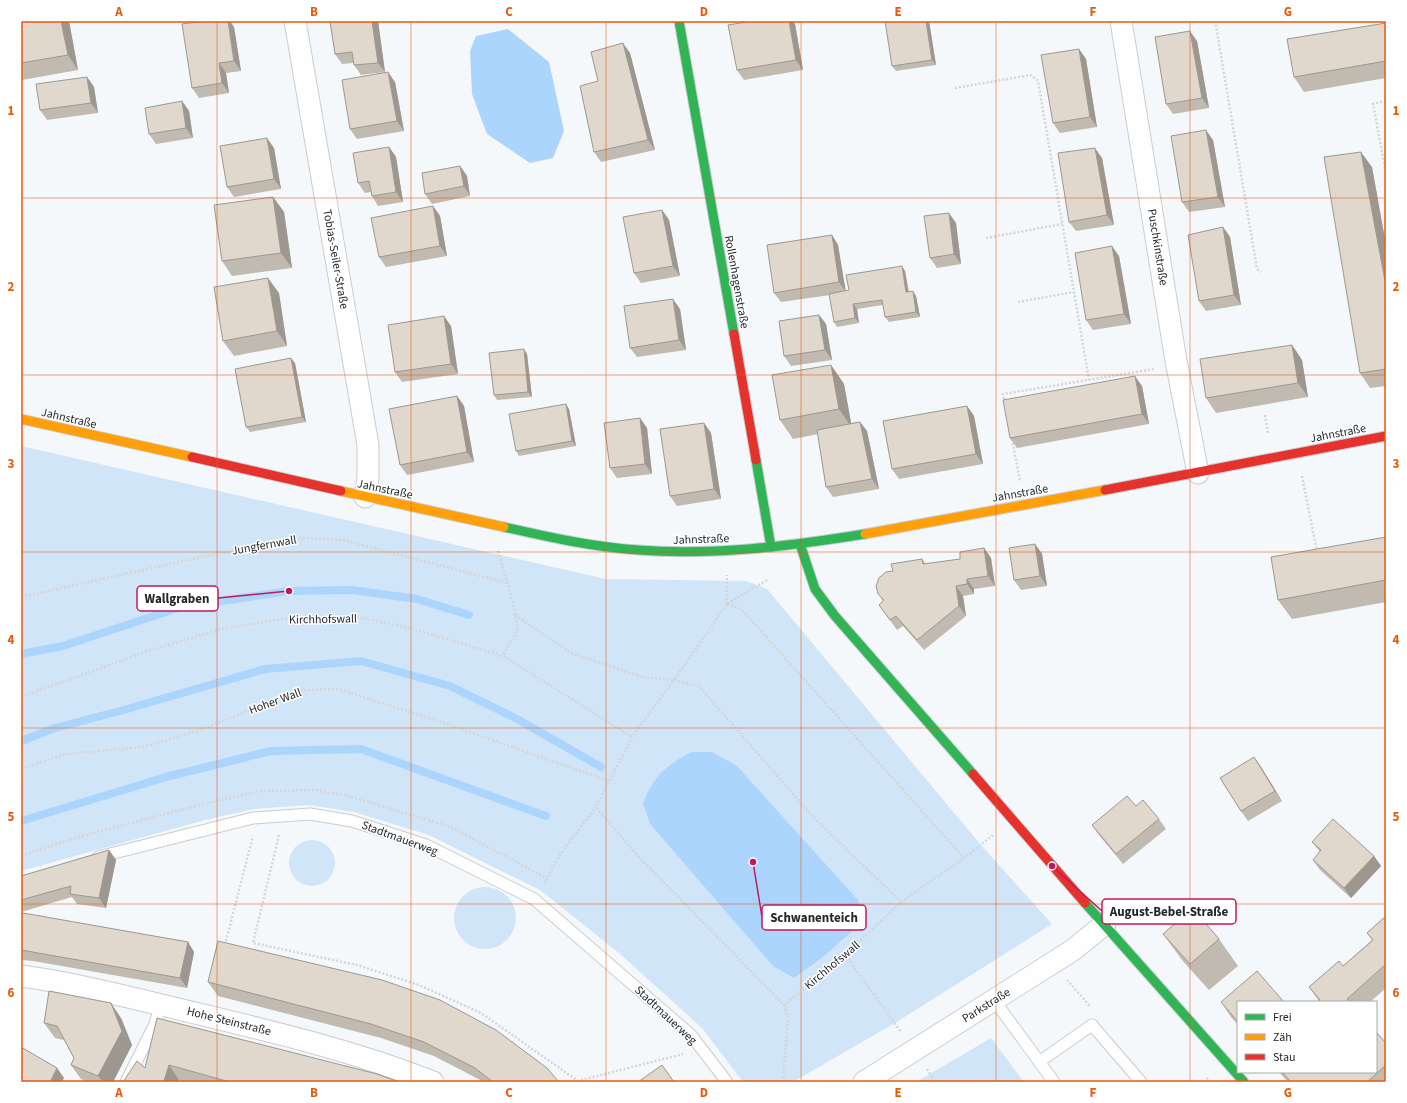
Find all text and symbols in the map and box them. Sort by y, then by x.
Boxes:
text: A [114,3,123,21]
text: B [310,3,318,21]
text: C [505,3,513,21]
text: D [700,3,708,21]
text: E [894,3,902,21]
text: F [1090,3,1097,21]
text: G [1284,3,1292,21]
text: 1 [8,102,15,120]
text: 1 [1393,102,1400,120]
street label: Puschkinstraße [1143,207,1172,287]
street label: Tobias-Seiler-Straße [318,208,353,310]
street label: Rollenhagenstraße [720,234,753,330]
text: 2 [8,278,15,296]
text: 2 [1393,278,1400,296]
street label: Jahnstraße [39,404,98,433]
street label: Jahnstraße [1309,420,1368,447]
text: 3 [8,455,15,473]
text: 3 [1393,455,1400,473]
street label: Jahnstraße [355,475,414,504]
street label: Jahnstraße [991,480,1049,507]
street label: Jahnstraße [672,530,730,549]
street label: Jungfernwall [230,531,298,560]
callout: Wallgraben [137,586,218,611]
text: Wallgraben [145,590,209,608]
street label: Kirchhofswall [289,610,357,629]
text: 4 [8,631,15,649]
text: 4 [1393,631,1400,649]
street label: Hoher Wall [247,684,304,719]
text: 5 [8,808,15,826]
text: 5 [1393,808,1400,826]
street label: Stadtmauerweg [359,817,440,860]
callout: August-Bebel-Straße [1102,899,1236,924]
text: August-Bebel-Straße [1109,903,1228,921]
callout: Schwanenteich [762,905,866,930]
text: Schwanenteich [770,909,858,927]
street label: Kirchhofswall [801,937,864,994]
street label: Stadtmauerweg [631,982,701,1049]
text: 6 [8,984,15,1002]
street label: Parkstraße [959,984,1014,1027]
text: 6 [1393,984,1400,1002]
legend [1237,1001,1377,1073]
street label: Hohe Steinstraße [185,1003,273,1040]
text: Frei [1273,1009,1292,1026]
text: Zäh [1273,1029,1292,1046]
text: Stau [1273,1049,1296,1066]
text: A [114,1084,123,1102]
text: B [310,1084,318,1102]
text: C [505,1084,513,1102]
text: D [700,1084,708,1102]
text: E [894,1084,902,1102]
text: F [1090,1084,1097,1102]
text: G [1284,1084,1292,1102]

